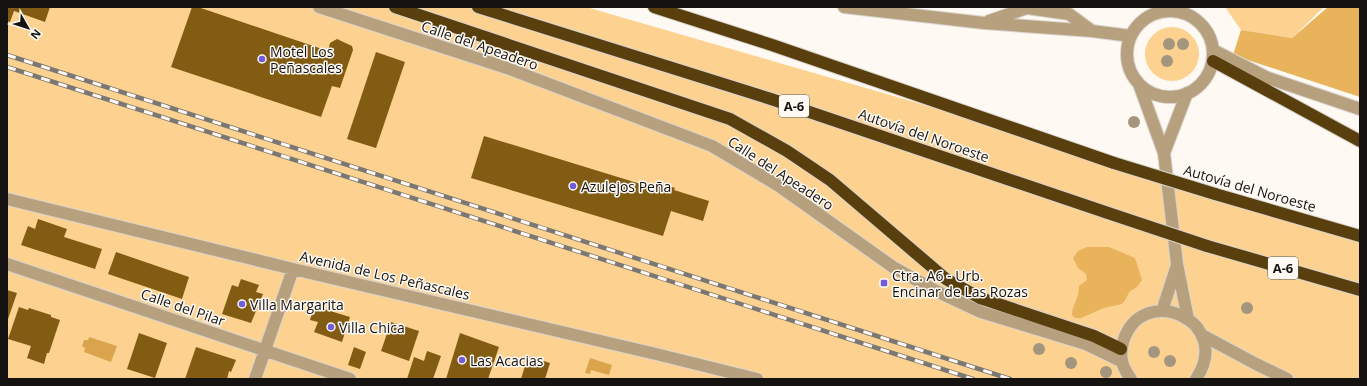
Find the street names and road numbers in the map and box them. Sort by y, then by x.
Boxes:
street label: Calle del Apeadero [419,16,541,74]
road number: A-6 [779,95,809,117]
street label: Autovía del Noroeste [856,104,992,166]
street label: Calle del Apeadero [725,132,837,214]
street label: Autovía del Noroeste [1182,160,1319,216]
street label: Avenida de Los Peñascales [298,246,472,304]
road number: A-6 [1268,257,1298,279]
street label: Calle del Pilar [138,284,228,330]

